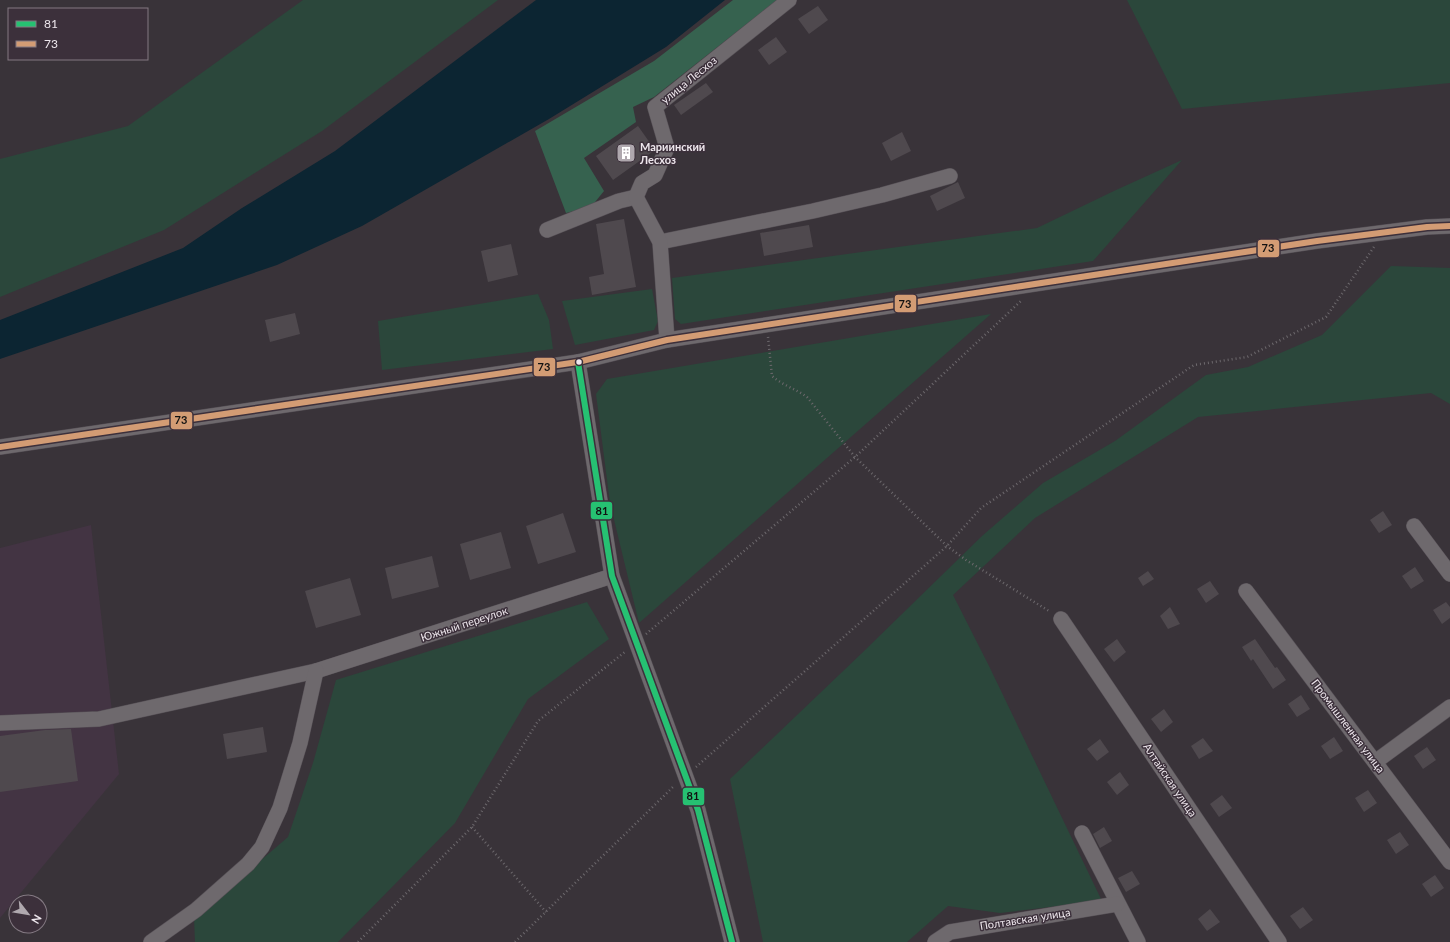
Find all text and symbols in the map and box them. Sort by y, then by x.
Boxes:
legend [8,8,148,60]
text: 81 [44,16,58,31]
text: 73 [44,36,58,51]
street label: улица Лесхоз [658,53,719,106]
place label: Мариинский Лесхоз [639,140,705,166]
building icon: Мариинский Лесхоз [615,142,637,164]
line badge: 73 [1257,239,1280,258]
text: 73 [1262,241,1274,254]
line badge: 73 [894,294,917,313]
text: 73 [899,297,911,310]
line badge: 73 [533,357,556,377]
unlabelled marker [574,357,584,367]
text: 73 [538,360,550,373]
line badge: 73 [170,411,193,430]
text: 73 [175,413,187,426]
line badge: 81 [590,501,613,520]
text: 81 [596,504,608,517]
street label: Южный переулок [419,603,509,644]
street label: Промышленная улица [1309,676,1388,775]
street label: Алтайская улица [1141,740,1200,819]
line badge: 81 [682,787,705,806]
text: 81 [687,789,699,802]
north arrow [8,894,48,934]
street label: Полтавская улица [979,905,1071,932]
text: N [29,912,45,926]

